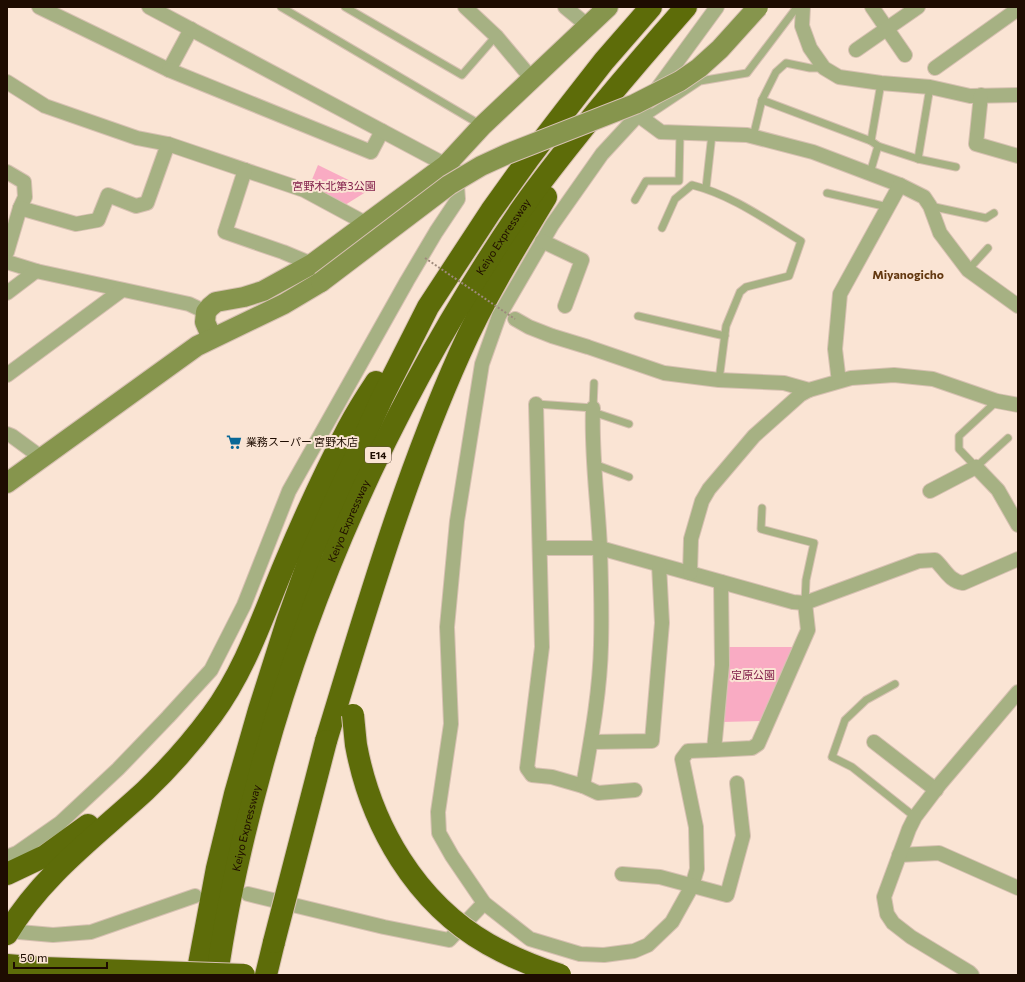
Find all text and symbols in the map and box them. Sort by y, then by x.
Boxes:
park label: 宮野木北第3公園 [292,179,376,192]
street label: Keiyo Expressway [473,196,533,277]
district label: Miyanogicho [872,267,944,281]
supermarket icon: 業務スーパー 宮野木店 [225,433,243,451]
place label: 業務スーパー 宮野木店 [246,435,358,448]
road number: E14 [365,447,391,463]
street label: Keiyo Expressway [325,477,372,564]
park label: 定原公園 [731,668,775,681]
street label: Keiyo Expressway [229,783,263,872]
scale bar [14,944,107,970]
text: 50 m [20,950,48,964]

